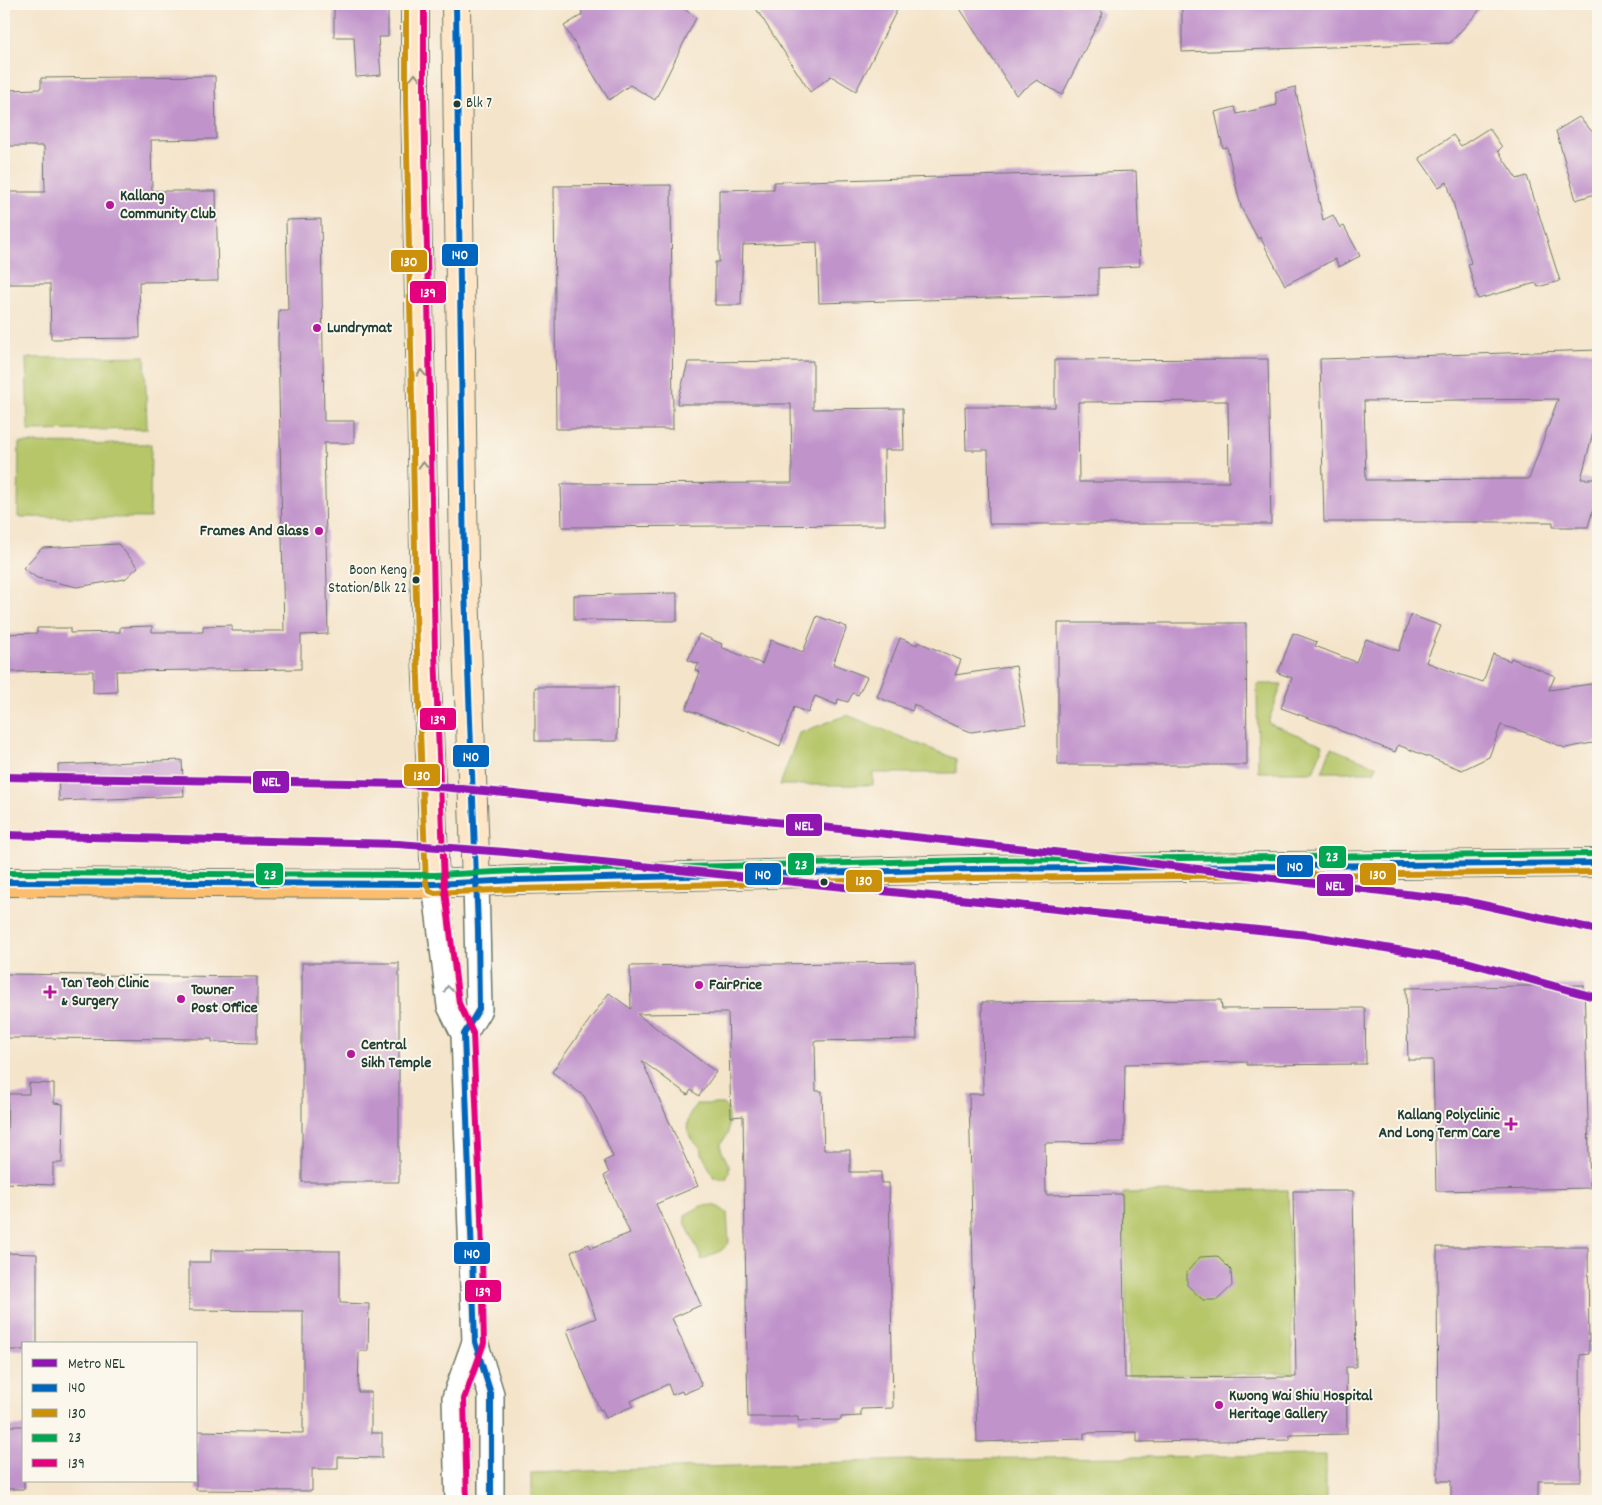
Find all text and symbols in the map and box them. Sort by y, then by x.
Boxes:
one-way arrow [410,73,420,81]
place label: Blk 7 [466,93,492,115]
marker: Blk 7 [452,99,462,109]
place label: Kallang Community Club [120,185,216,226]
marker: Kallang Community Club [104,199,116,211]
line badge: 140 [441,243,479,267]
text: 140 [452,246,468,266]
line badge: 130 [390,249,428,273]
text: 130 [401,253,417,273]
line badge: 139 [409,280,447,304]
text: 139 [420,284,436,304]
place label: Lundrymat [327,317,392,340]
marker: Lundrymat [311,322,323,334]
one-way arrow [415,369,426,377]
one-way arrow [417,461,428,469]
place label: Frames And Glass [200,520,309,543]
marker: Frames And Glass [313,525,325,537]
place label: Boon Keng Station/Blk 22 [328,560,407,600]
marker: Boon Keng Station/Blk 22 [411,575,421,585]
line badge: 139 [419,707,457,731]
text: 139 [430,711,446,731]
line badge: 140 [452,744,490,768]
text: 140 [463,748,479,768]
line badge: 130 [403,763,441,787]
text: 130 [414,767,430,787]
line badge: NEL [252,770,290,794]
text: NEL [262,773,281,793]
line badge: NEL [785,813,823,837]
text: NEL [795,817,814,837]
line badge: 23 [1318,845,1347,869]
text: 23 [1326,848,1338,868]
line badge: 23 [787,852,815,876]
line badge: 140 [1276,854,1314,878]
text: 23 [795,856,807,876]
text: 140 [1287,858,1303,878]
line badge: 23 [255,862,284,886]
line badge: 140 [744,862,782,886]
line badge: 130 [1359,862,1397,886]
text: 23 [264,866,276,886]
text: 140 [755,866,771,886]
text: 130 [1370,866,1386,886]
line badge: 130 [845,869,883,893]
text: 130 [856,872,872,892]
line badge: NEL [1316,873,1354,897]
unlabelled marker [819,877,829,887]
text: NEL [1326,877,1345,897]
place label: Tan Teoh Clinic & Surgery [61,972,149,1013]
place label: FairPrice [709,974,762,997]
place label: Towner Post Office [191,979,258,1020]
marker: FairPrice [693,979,705,991]
marker: Tan Teoh Clinic & Surgery [43,985,57,999]
one-way arrow [443,985,454,993]
marker: Towner Post Office [175,993,187,1005]
place label: Central Sikh Temple [361,1034,431,1075]
marker: Central Sikh Temple [345,1048,357,1060]
place label: Kallang Polyclinic And Long Term Care [1379,1104,1501,1145]
marker: Kallang Polyclinic And Long Term Care [1504,1117,1518,1131]
line badge: 140 [453,1241,491,1265]
text: 140 [464,1245,480,1265]
line badge: 139 [464,1279,502,1303]
text: 139 [475,1283,491,1303]
legend [22,1342,198,1482]
text: Metro NEL [68,1354,125,1376]
text: 140 [68,1378,86,1400]
place label: Kwong Wai Shiu Hospital Heritage Gallery [1229,1385,1373,1426]
marker: Kwong Wai Shiu Hospital Heritage Gallery [1213,1399,1225,1411]
text: 130 [68,1404,86,1426]
text: 23 [68,1428,81,1450]
text: 139 [68,1454,85,1476]

